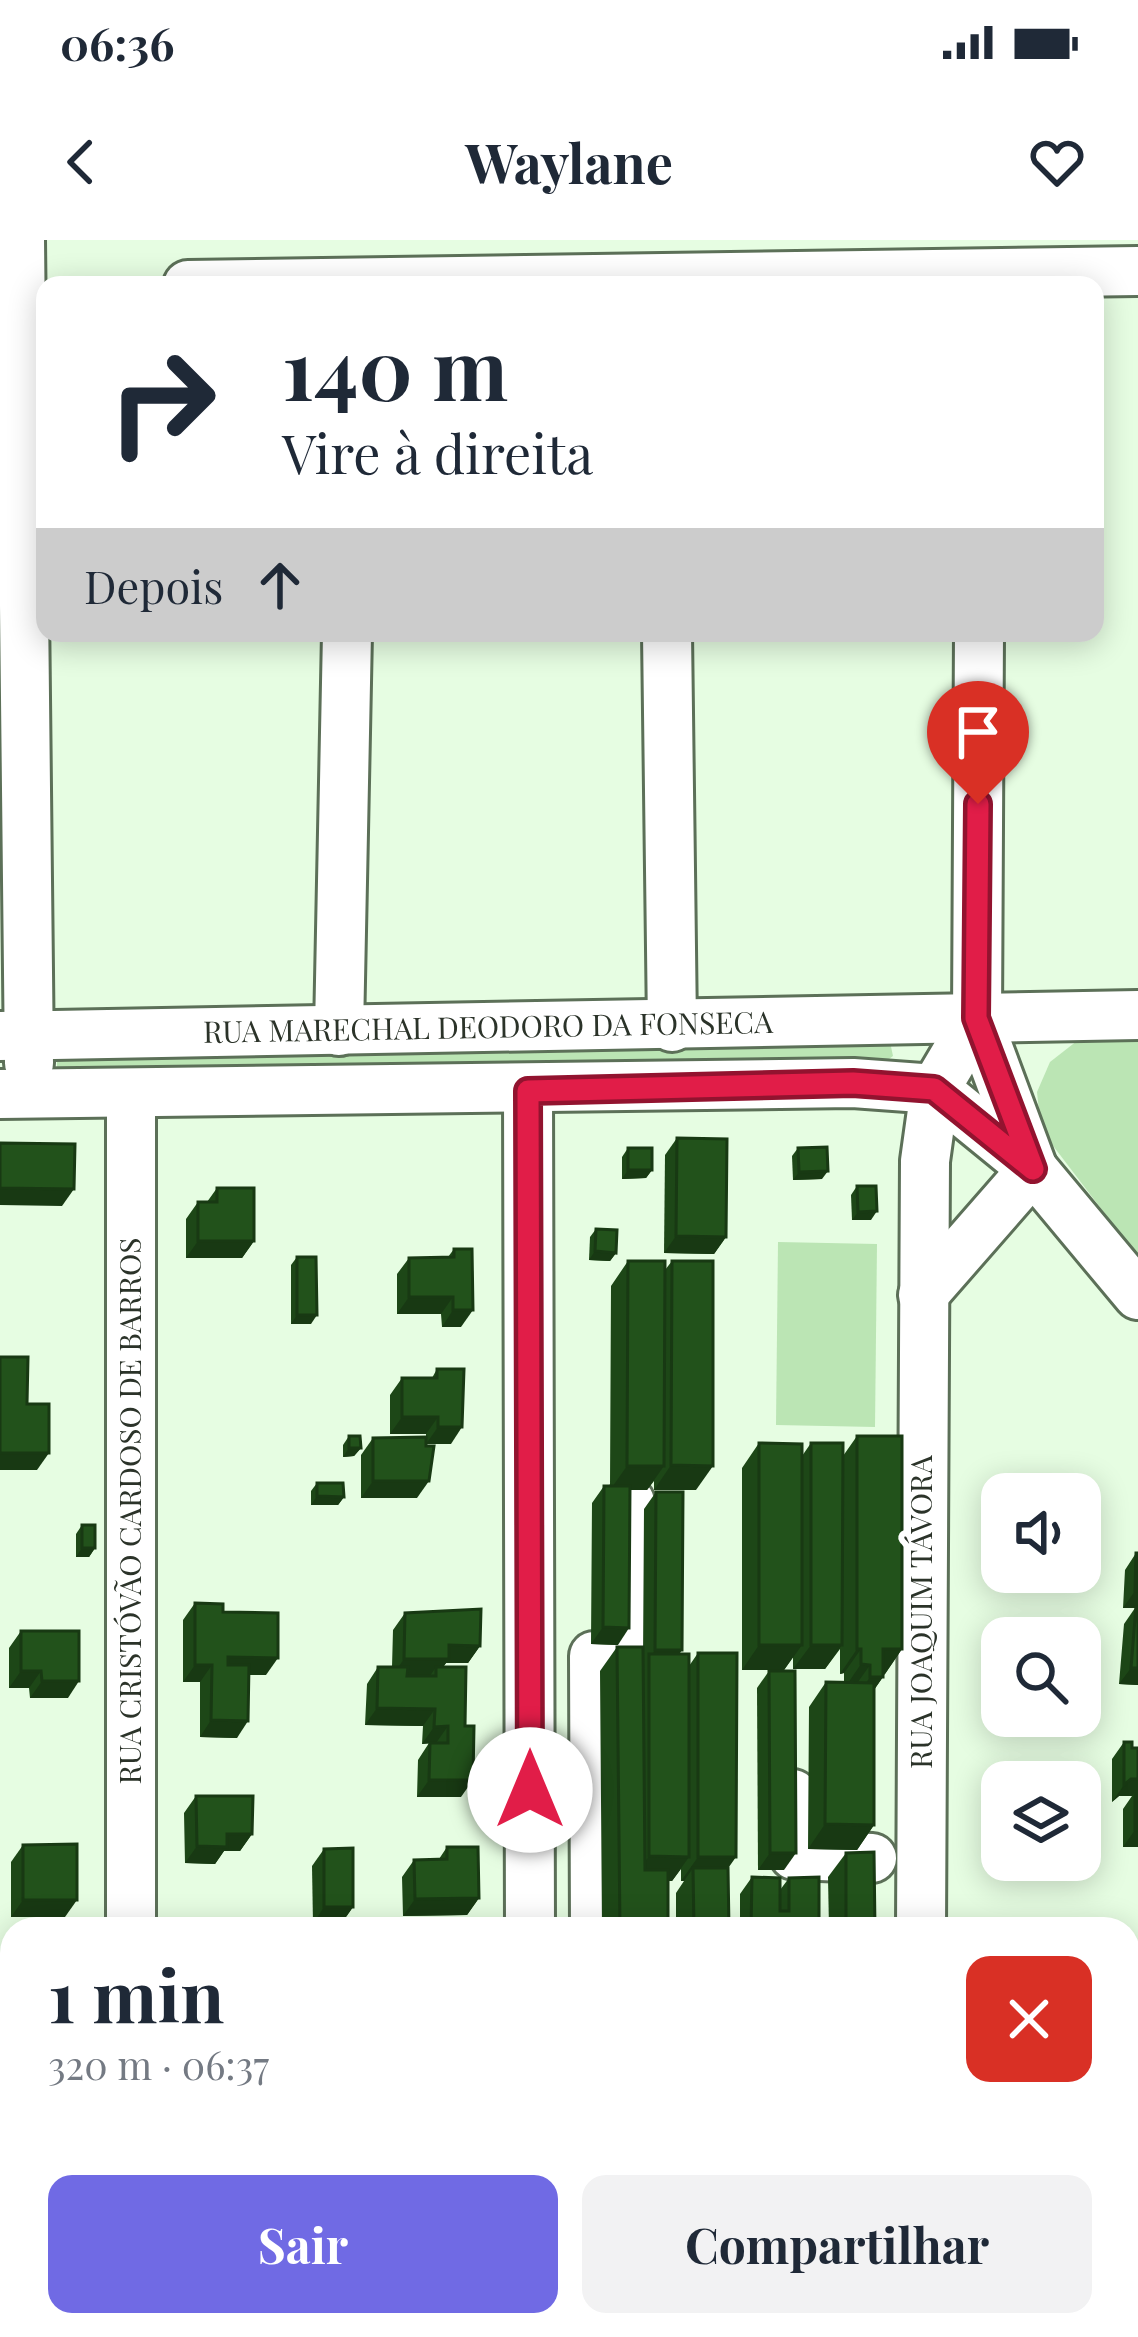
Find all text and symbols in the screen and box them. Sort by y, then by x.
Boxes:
text: 06:36 [60,12,175,72]
text: Waylane [465,126,673,198]
icon: back [48,129,114,195]
icon: heart [1024,129,1090,195]
text: 140 m [282,310,508,422]
icon: right [84,324,240,480]
text: Vire à direita [282,417,593,489]
icon: ahead [247,552,313,618]
text: Depois [84,555,223,615]
pin [927,681,1029,804]
icon: arrive [945,699,1011,765]
street label: RUA MARECHAL DEODORO DA FONSECA [203,1001,774,1051]
street label: RUA CRISTÓVÃO CARDOSO DE BARROS [109,1238,149,1784]
street label: RUA JOAQUIM TÁVORA [900,1454,940,1769]
map controls [981,1473,1101,1881]
button: sound [981,1473,1101,1593]
button: search [981,1617,1101,1737]
position arrow [467,1727,593,1853]
button: layers [981,1761,1101,1881]
text: 1 min [48,1945,224,2041]
button: close [966,1956,1092,2082]
text: 320 m · 06:37 [48,2038,269,2090]
button: Sair [48,2175,558,2313]
button: Compartilhar [582,2175,1092,2313]

